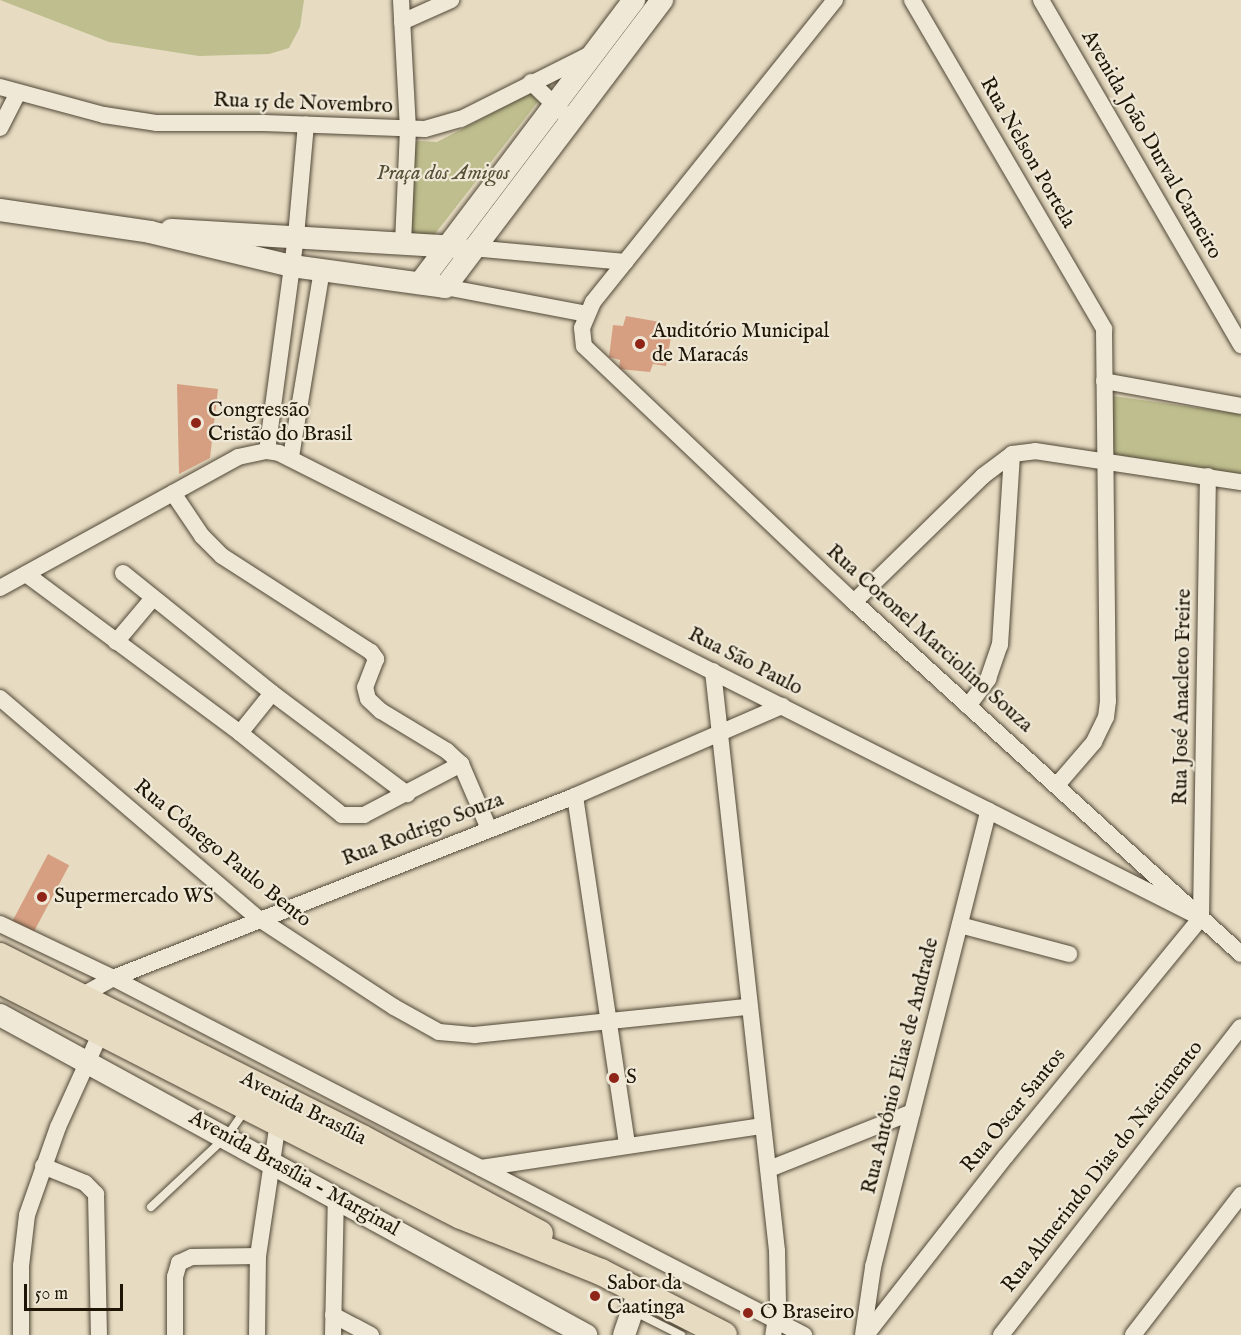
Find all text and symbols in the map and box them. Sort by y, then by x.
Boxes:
street label: Avenida João Durval Carneiro [1075,26,1227,264]
street label: Rua Nelson Portela [974,73,1080,233]
street label: Rua 15 de Novembro [213,88,393,120]
park label: Praça dos Amigos [377,161,509,187]
place label: Auditório Municipal de Maracás [652,319,829,369]
marker: Auditório Municipal de Maracás [633,337,647,351]
place label: Congressão Cristão do Brasil [208,398,352,448]
marker: Congressão Cristão do Brasil [189,416,203,430]
street label: Rua Coronel Marciolino Souza [821,540,1037,738]
street label: Rua José Anacleto Freire [1169,589,1197,805]
street label: Rua São Paulo [684,622,806,702]
street label: Rua Cônego Paulo Bento [128,775,316,933]
street label: Rua Rodrigo Souza [339,788,507,872]
place label: Supermercado WS [54,884,214,910]
marker: Supermercado WS [35,890,49,904]
street label: Rua Antônio Elias de Andrade [857,935,945,1197]
street label: Rua Almerindo Dias do Nascimento [997,1036,1209,1298]
street label: Rua Oscar Santos [956,1044,1072,1178]
place label: S [626,1065,637,1091]
street label: Avenida Brasília [236,1066,370,1152]
marker: S [607,1071,621,1085]
street label: Avenida Brasília - Marginal [184,1106,404,1242]
place label: Sabor da Caatinga [607,1271,685,1321]
scale bar [27,1272,126,1310]
text: 50 m [35,1283,68,1306]
marker: Sabor da Caatinga [588,1289,602,1303]
place label: O Braseiro [760,1300,854,1326]
marker: O Braseiro [741,1306,755,1320]

